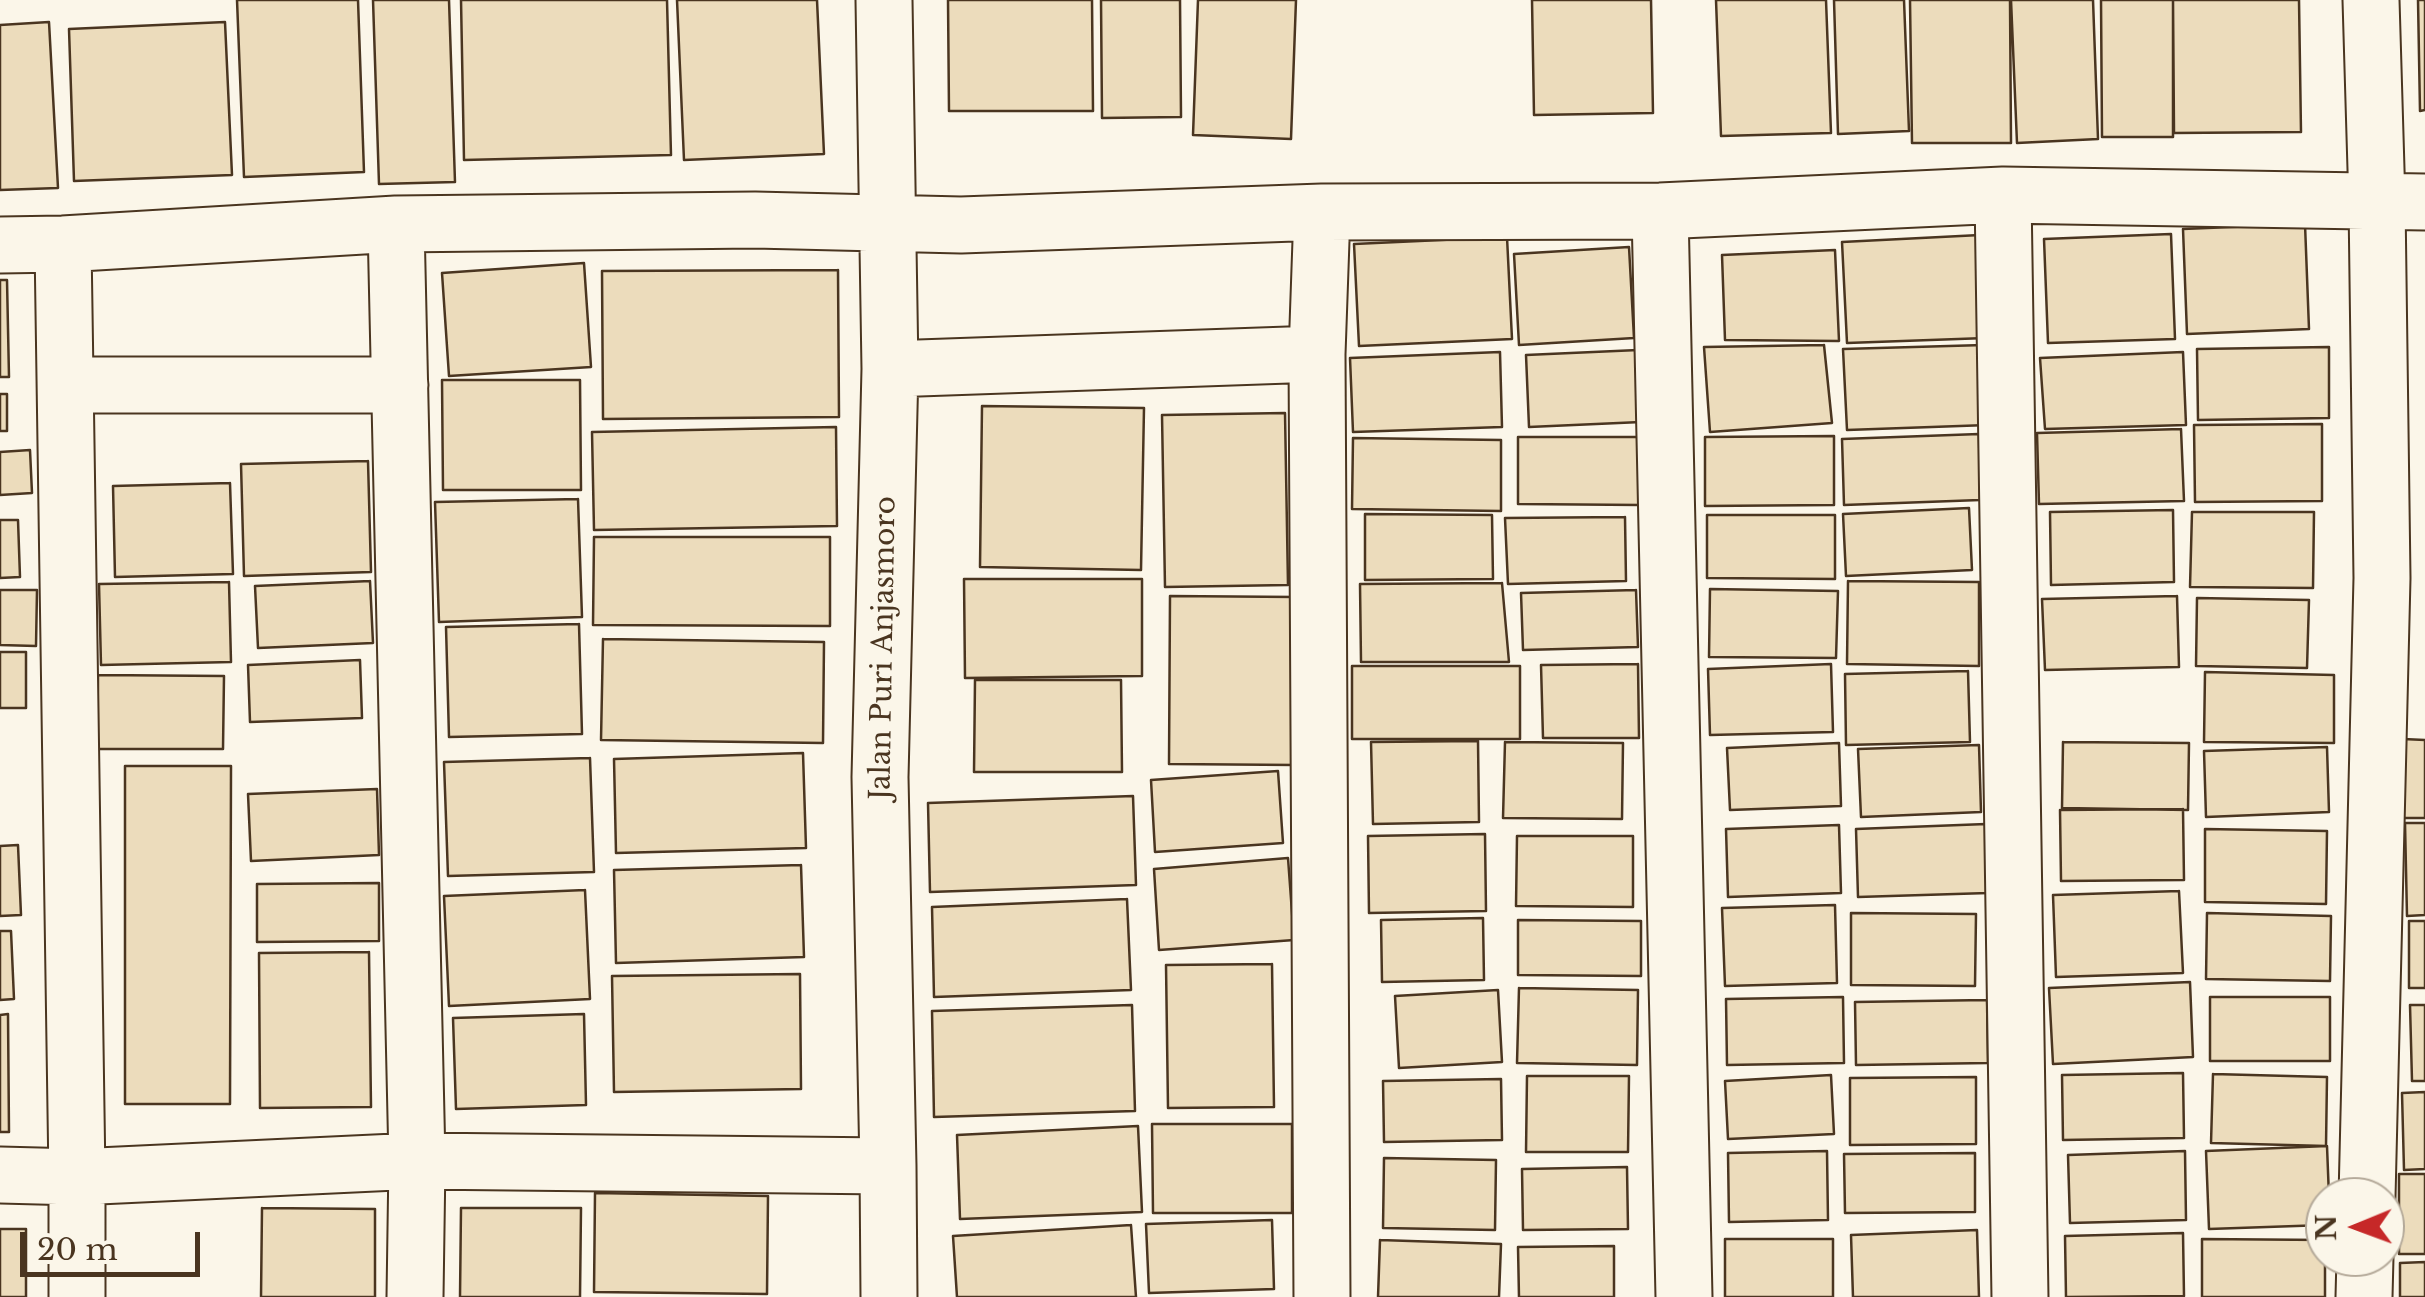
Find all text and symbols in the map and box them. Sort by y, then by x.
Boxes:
street label: Jalan Puri Anjasmoro [865,496,903,800]
north arrow [2305,1177,2405,1277]
scale bar [25,1212,205,1274]
text: N [2309,1214,2344,1241]
text: 20 m [37,1231,118,1268]

